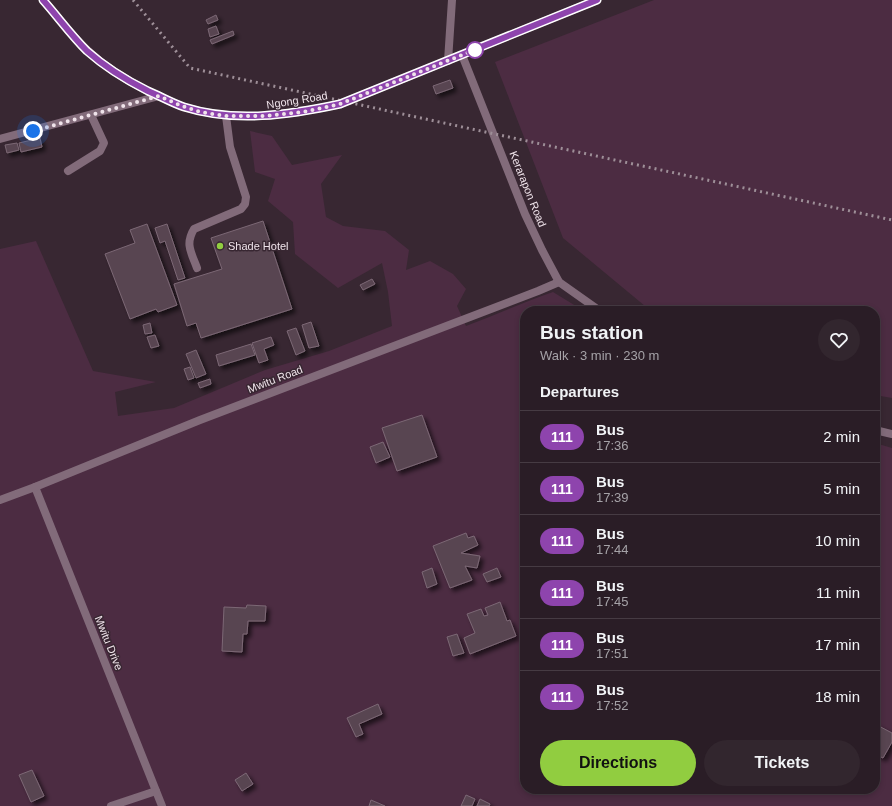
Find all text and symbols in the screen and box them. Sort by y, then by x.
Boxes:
unlabelled marker [466,41,484,59]
street label: Ngong Road [266,89,328,111]
your location [23,121,43,141]
street label: Kerarapon Road [507,149,549,229]
place label: Shade Hotel [228,240,289,252]
marker: Shade Hotel [215,241,225,251]
button: heart [818,319,860,361]
text: Bus station [540,322,643,343]
text: Walk · 3 min · 230 m [540,348,659,363]
street label: Mwitu Road [246,363,304,395]
text: Departures [540,383,619,400]
text: Bus [596,421,624,438]
text: 2 min [823,428,860,445]
text: 111 [551,429,573,445]
text: 17:36 [596,438,629,453]
text: Bus [596,473,624,490]
text: 5 min [823,480,860,497]
text: 111 [551,481,573,497]
text: 17:39 [596,490,629,505]
text: Bus [596,525,624,542]
text: 10 min [815,532,860,549]
text: 111 [551,533,573,549]
text: 17:44 [596,542,629,557]
text: Bus [596,577,624,594]
text: 11 min [816,584,860,601]
text: 111 [551,585,573,601]
text: 17:45 [596,594,629,609]
street label: Mwitu Drive [93,614,125,672]
text: Bus [596,629,624,646]
text: 17 min [815,636,860,653]
text: 111 [551,637,573,653]
text: 17:51 [596,646,629,661]
text: Bus [596,681,624,698]
text: 18 min [815,688,860,705]
text: 111 [551,689,573,705]
text: 17:52 [596,698,629,713]
button: Directions [540,740,696,786]
button: Tickets [704,740,860,786]

